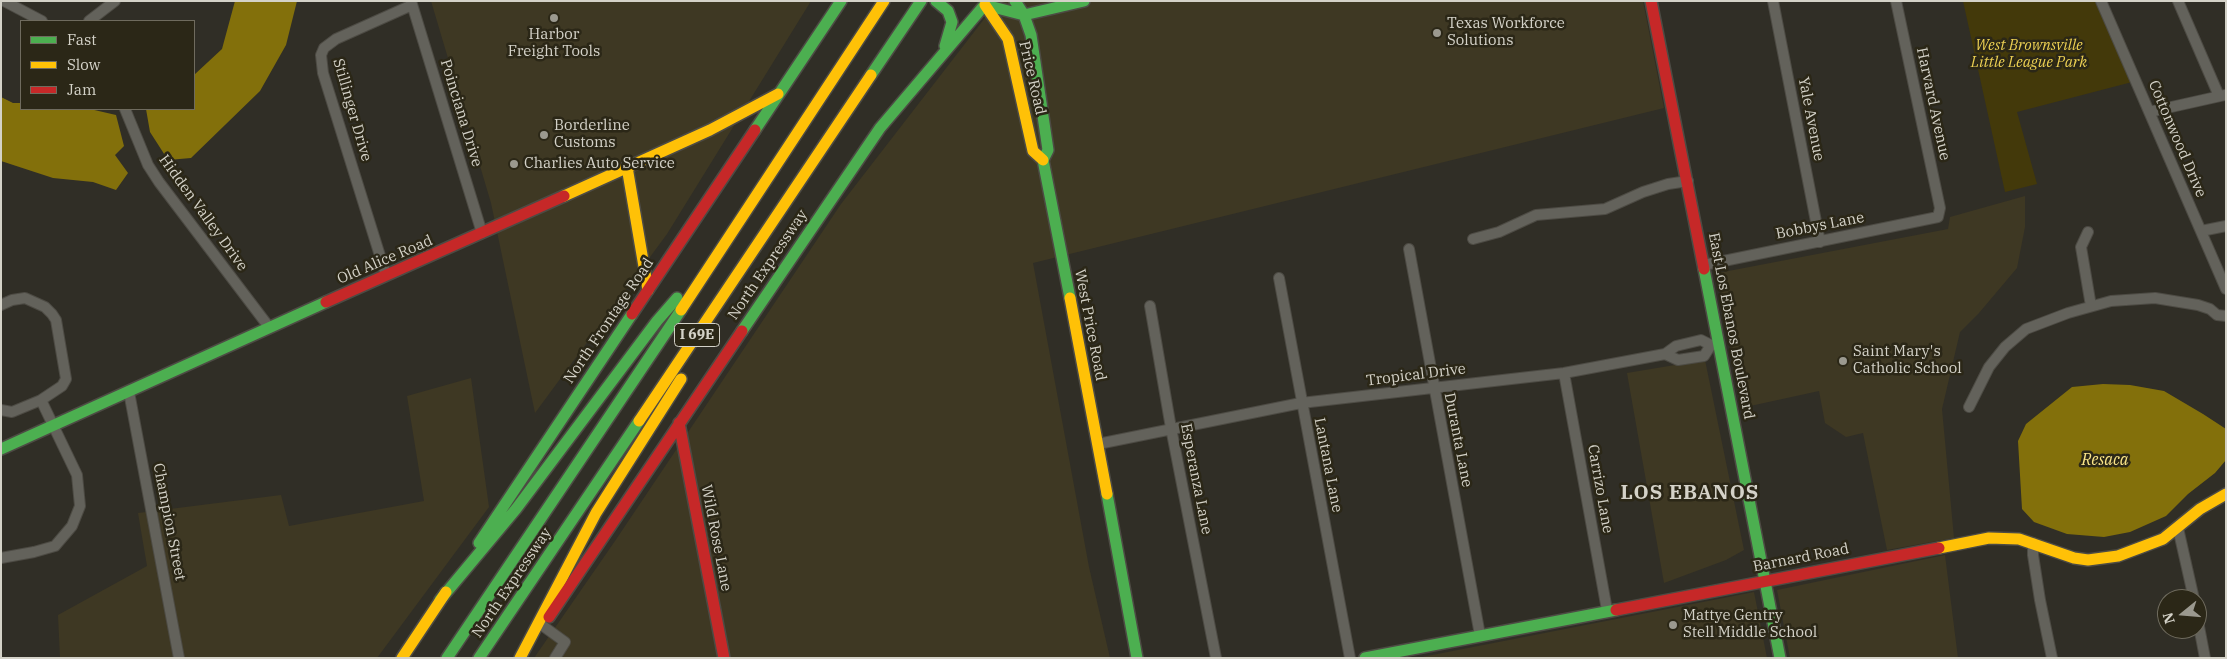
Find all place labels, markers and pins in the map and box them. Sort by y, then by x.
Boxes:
marker: Harbor Freight Tools [548,12,560,24]
place label: Texas Workforce Solutions [1447,15,1565,50]
place label: Harbor Freight Tools [508,26,600,61]
marker: Texas Workforce Solutions [1431,27,1443,39]
place label: Borderline Customs [554,117,630,152]
marker: Borderline Customs [538,129,550,141]
place label: Charlies Auto Service [524,155,675,173]
marker: Charlies Auto Service [508,158,520,170]
place label: Saint Mary's Catholic School [1853,343,1962,378]
marker: Saint Mary's Catholic School [1837,355,1849,367]
place label: Mattye Gentry Stell Middle School [1683,607,1817,642]
marker: Mattye Gentry Stell Middle School [1667,619,1679,631]

